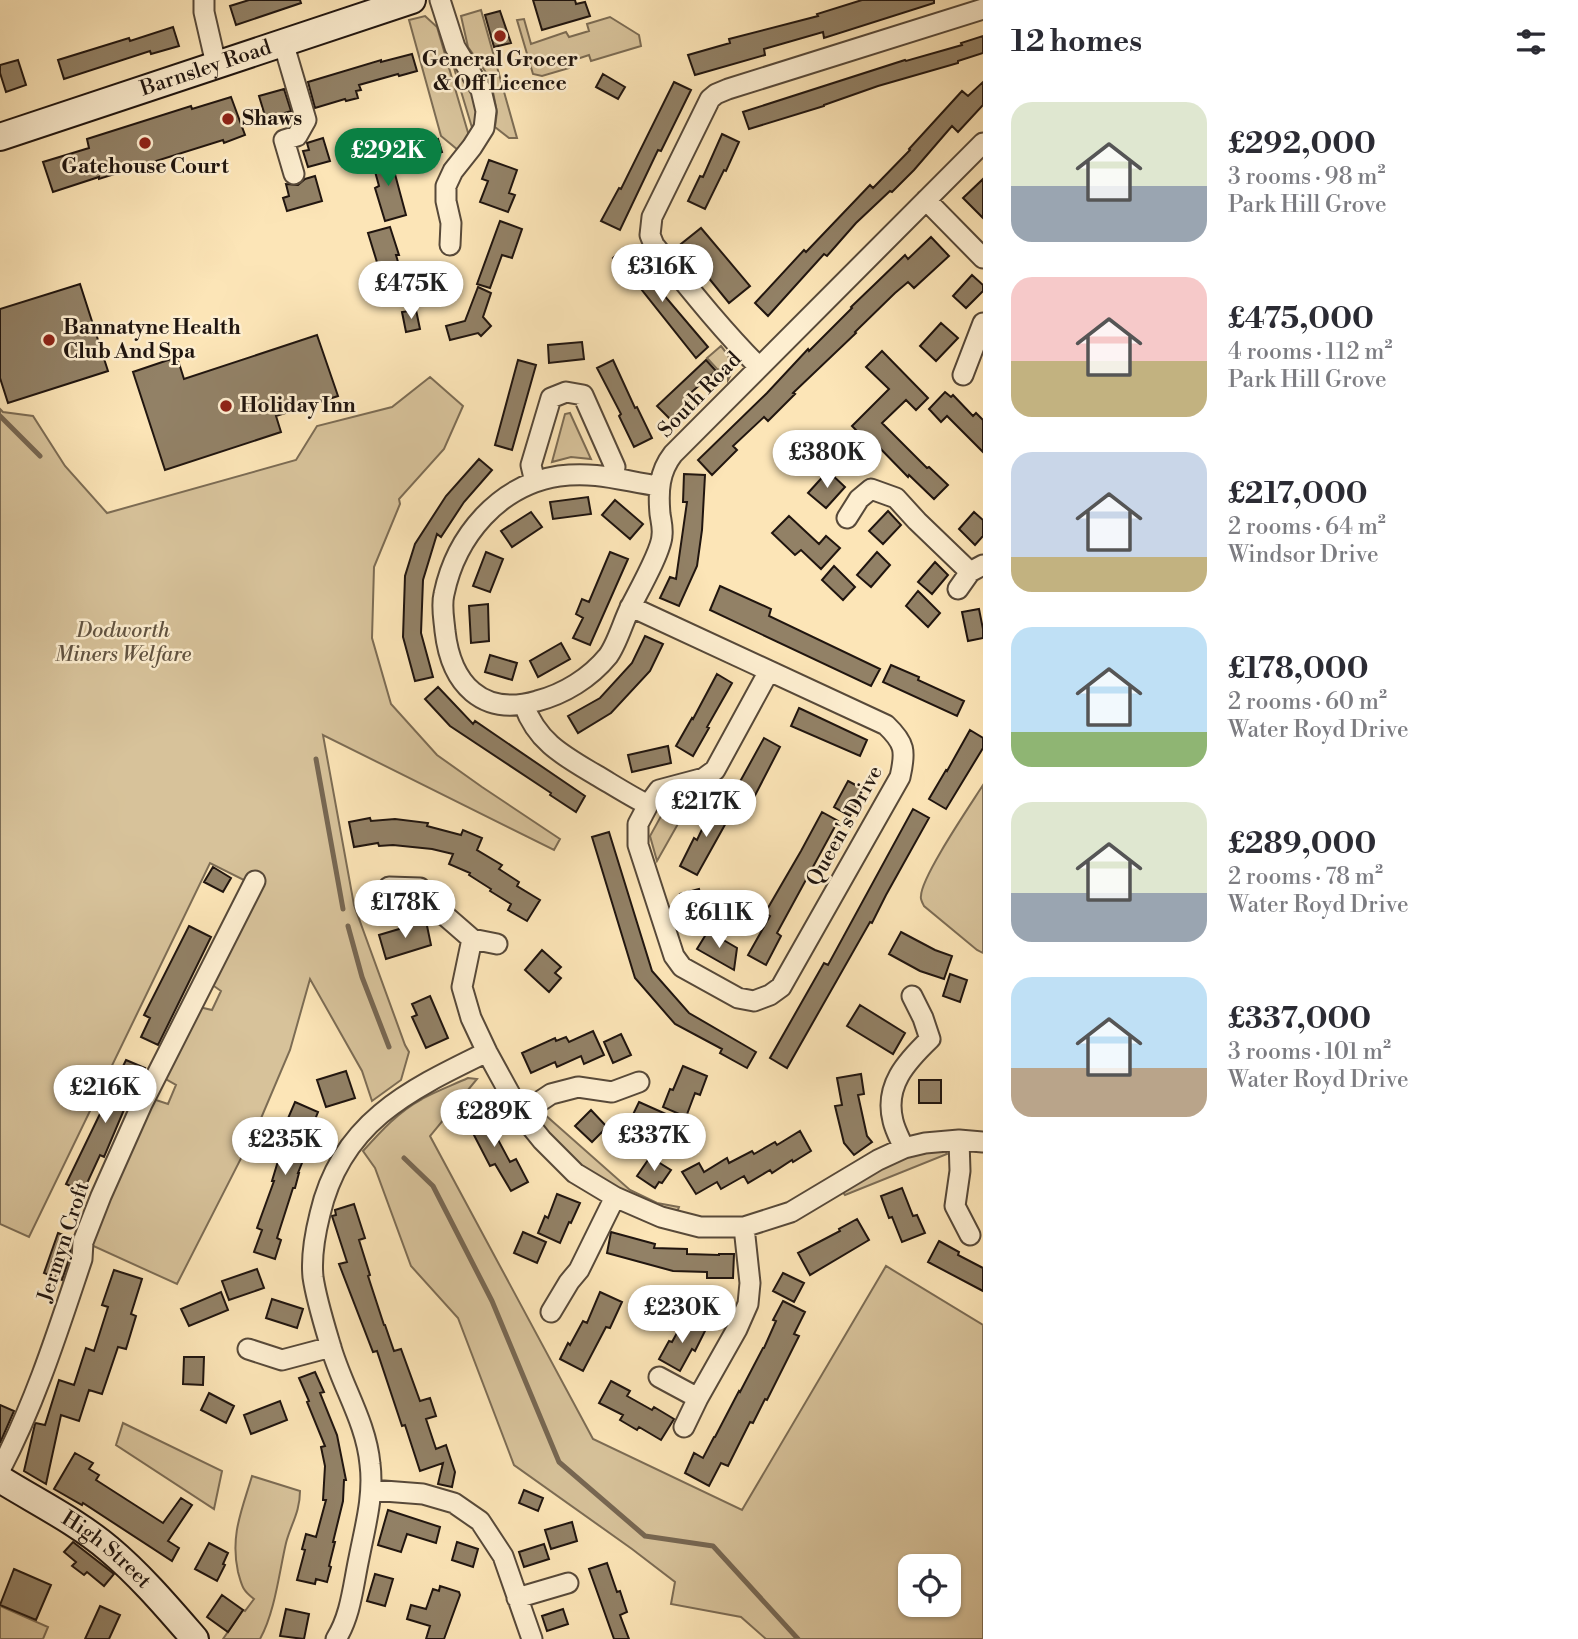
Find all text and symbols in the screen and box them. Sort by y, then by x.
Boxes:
text: 12 homes [1011,23,1142,61]
icon: filters [1512,23,1550,61]
marker: General Grocer & Off Licence [492,28,508,44]
street label: Barnsley Road [136,35,275,103]
place label: General Grocer & Off Licence [422,47,578,97]
place label: Shaws [242,106,302,132]
marker: Shaws [220,111,236,127]
text: £292,000 [1228,125,1376,163]
pin: £292K [339,128,437,188]
icon: home [1067,130,1151,214]
marker: Gatehouse Court [137,135,153,151]
text: £292K [351,137,425,165]
place label: Gatehouse Court [61,154,229,180]
text: 3 rooms · 98 m² [1228,163,1385,191]
text: Park Hill Grove [1228,191,1387,219]
pin: £316K [613,244,711,304]
text: £316K [627,253,697,281]
pin: £475K [362,262,460,321]
text: £475K [374,270,448,298]
text: £475,000 [1228,300,1374,338]
icon: home [1067,305,1151,389]
place label: Bannatyne Health Club And Spa [63,315,241,365]
marker: Bannatyne Health Club And Spa [41,332,57,348]
text: 4 rooms · 112 m² [1228,338,1393,366]
street label: South Road [653,347,747,443]
text: Park Hill Grove [1228,366,1387,394]
place label: Holiday Inn [240,393,356,419]
marker: Holiday Inn [218,398,234,414]
pin: £380K [778,430,876,490]
text: £380K [789,439,865,467]
text: £217,000 [1228,475,1368,513]
icon: home [1067,480,1151,564]
text: 2 rooms · 64 m² [1228,513,1386,541]
text: Windsor Drive [1228,541,1379,569]
park label: Dodworth Miners Welfare [55,618,191,668]
text: £178,000 [1228,650,1369,688]
icon: home [1067,655,1151,739]
text: 2 rooms · 60 m² [1228,688,1387,716]
text: Water Royd Drive [1228,716,1409,744]
street label: Queen's Drive [801,761,889,891]
pin: £217K [657,780,755,839]
text: £217K [671,788,741,816]
text: £289,000 [1228,825,1376,863]
icon: home [1067,830,1151,914]
text: 2 rooms · 78 m² [1228,863,1383,891]
pin: £178K [356,880,454,940]
text: £178K [370,889,440,917]
pin: £611K [670,890,768,950]
text: Water Royd Drive [1228,891,1409,919]
text: £611K [685,899,753,927]
text: £337,000 [1228,1000,1371,1038]
icon: home [1067,1005,1151,1089]
text: 3 rooms · 101 m² [1228,1038,1391,1066]
pin: £216K [56,1066,154,1125]
text: Water Royd Drive [1228,1066,1409,1094]
text: £216K [70,1074,140,1102]
pin: £289K [445,1090,543,1149]
text: £289K [456,1098,532,1126]
pin: £337K [605,1114,703,1173]
pin: £235K [236,1118,334,1177]
text: £337K [618,1122,690,1150]
text: £235K [248,1126,322,1154]
street label: Jermyn Croft [32,1178,96,1306]
pin: £230K [633,1286,731,1345]
text: £230K [644,1294,720,1322]
street label: High Street [56,1506,157,1595]
map controls [898,1554,961,1617]
button: locate [898,1554,961,1617]

